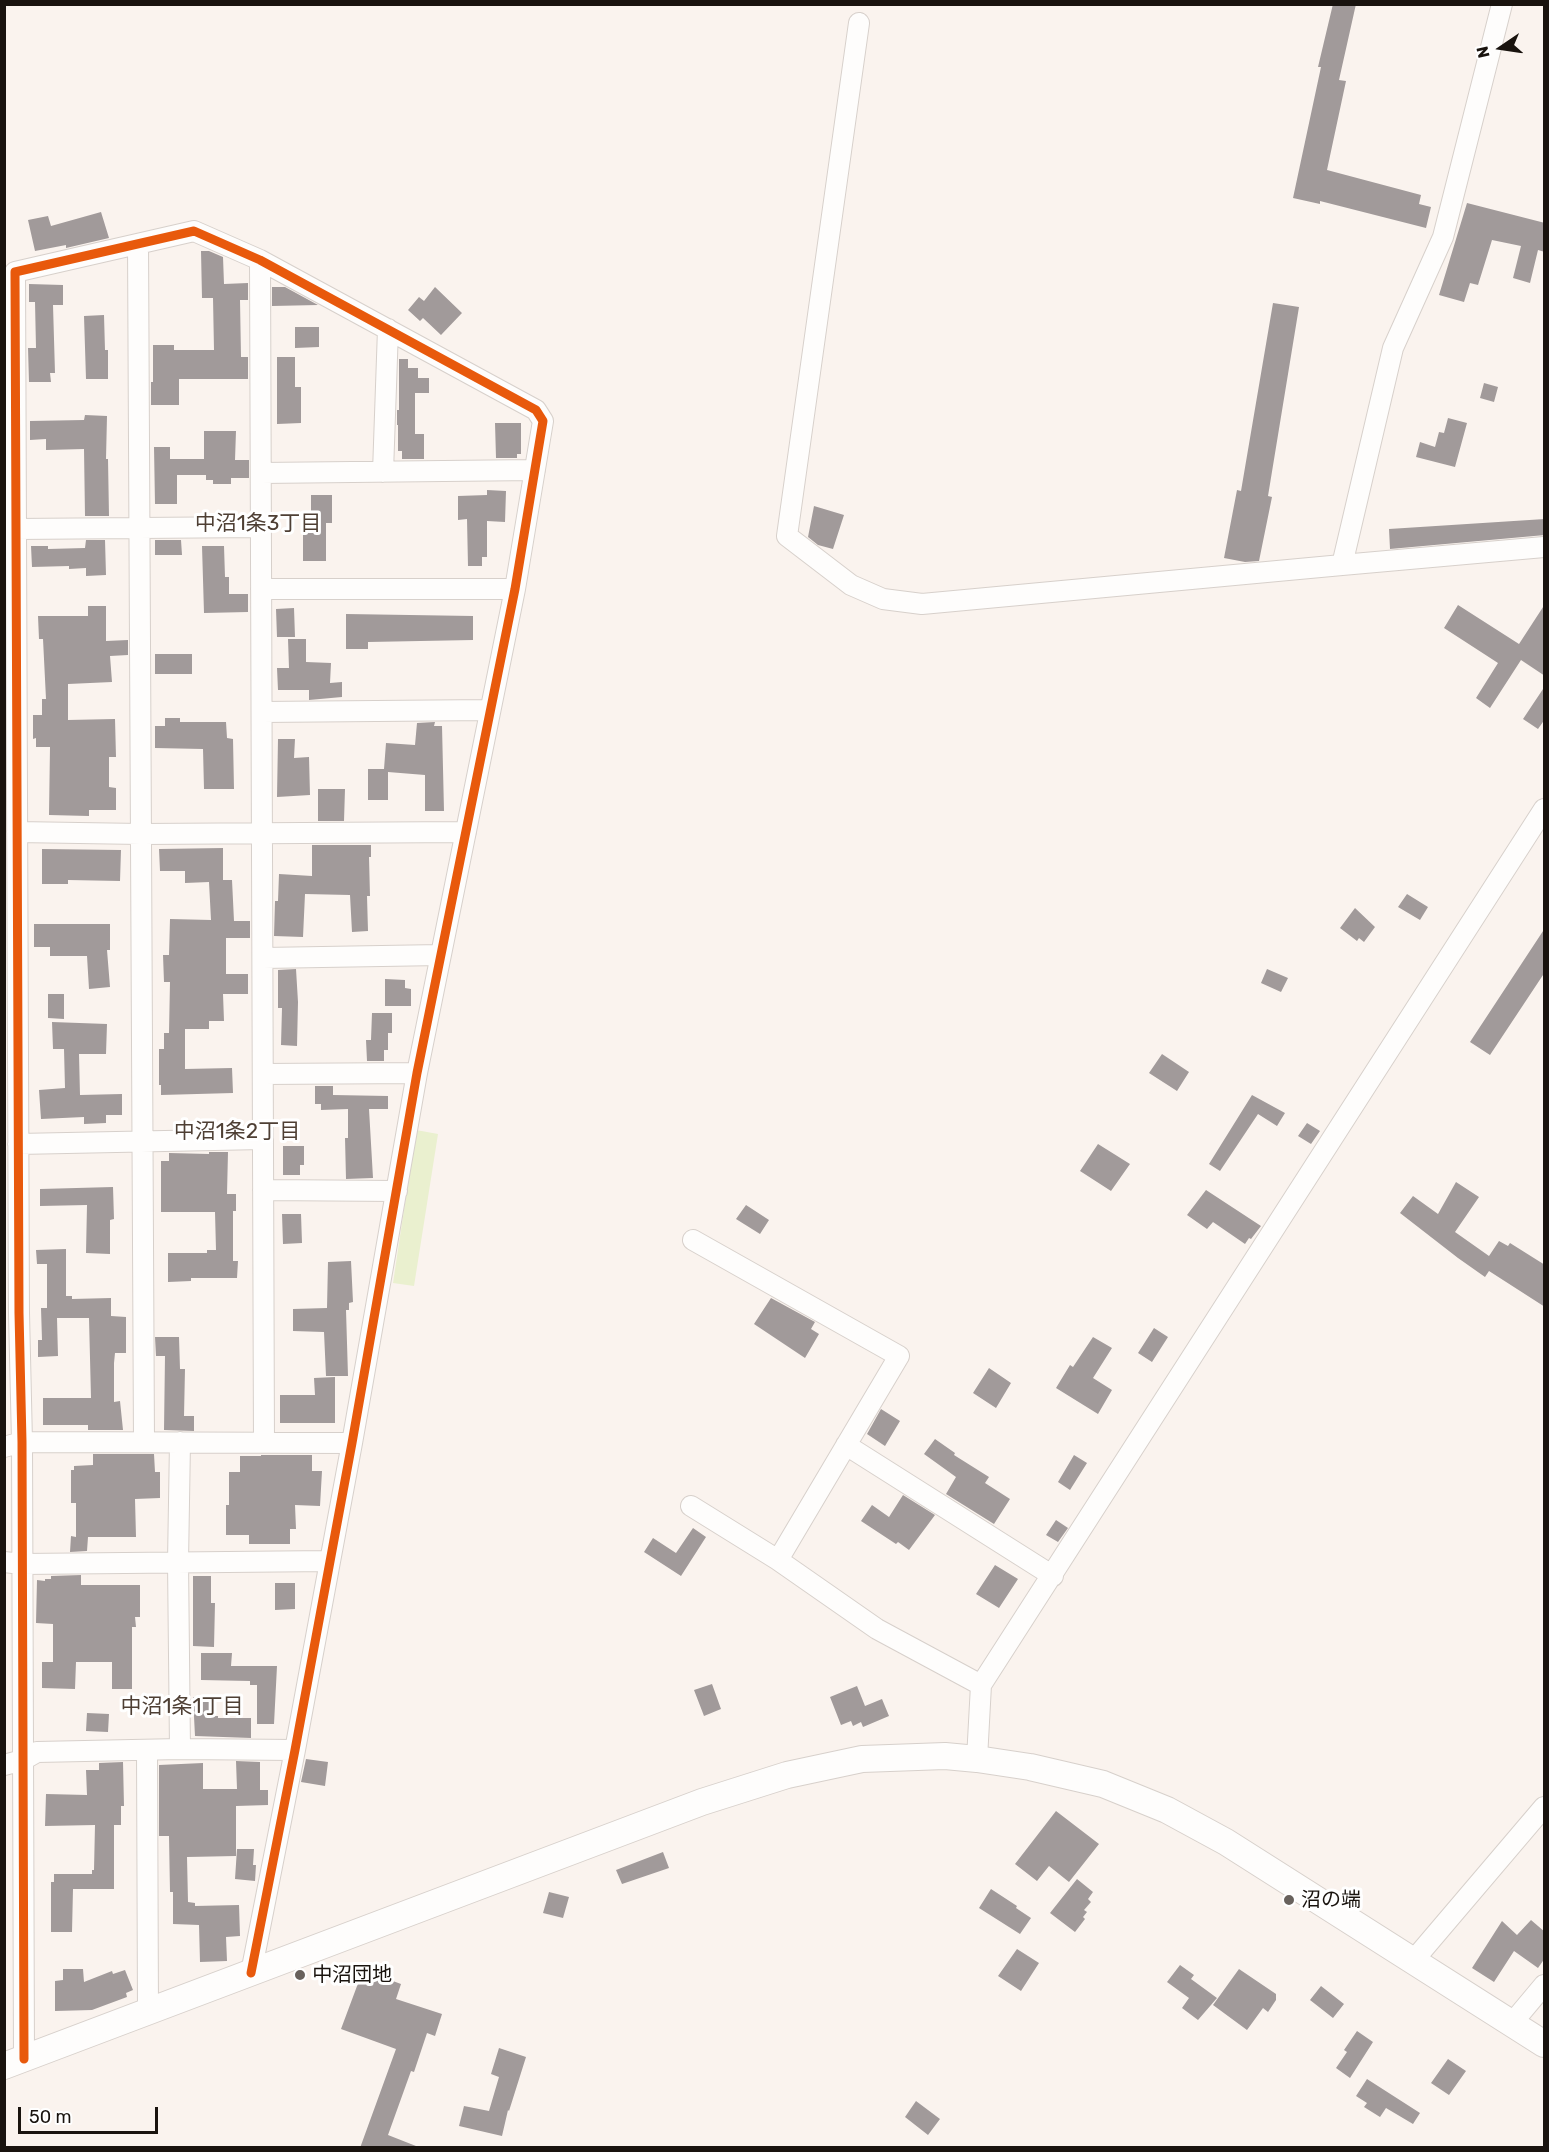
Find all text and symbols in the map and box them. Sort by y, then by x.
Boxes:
north arrow [1471,18,1531,78]
text: N [1472,44,1494,60]
district label: 中沼1条3丁目 [195,511,321,537]
district label: 中沼1条2丁目 [174,1119,300,1145]
district label: 中沼1条1丁目 [121,1694,243,1720]
place label: 沼の端 [1301,1888,1361,1912]
marker: 沼の端 [1282,1893,1296,1907]
place label: 中沼団地 [312,1963,392,1987]
marker: 中沼団地 [293,1968,307,1982]
scale bar [21,2095,160,2133]
text: 50 m [29,2106,72,2128]

